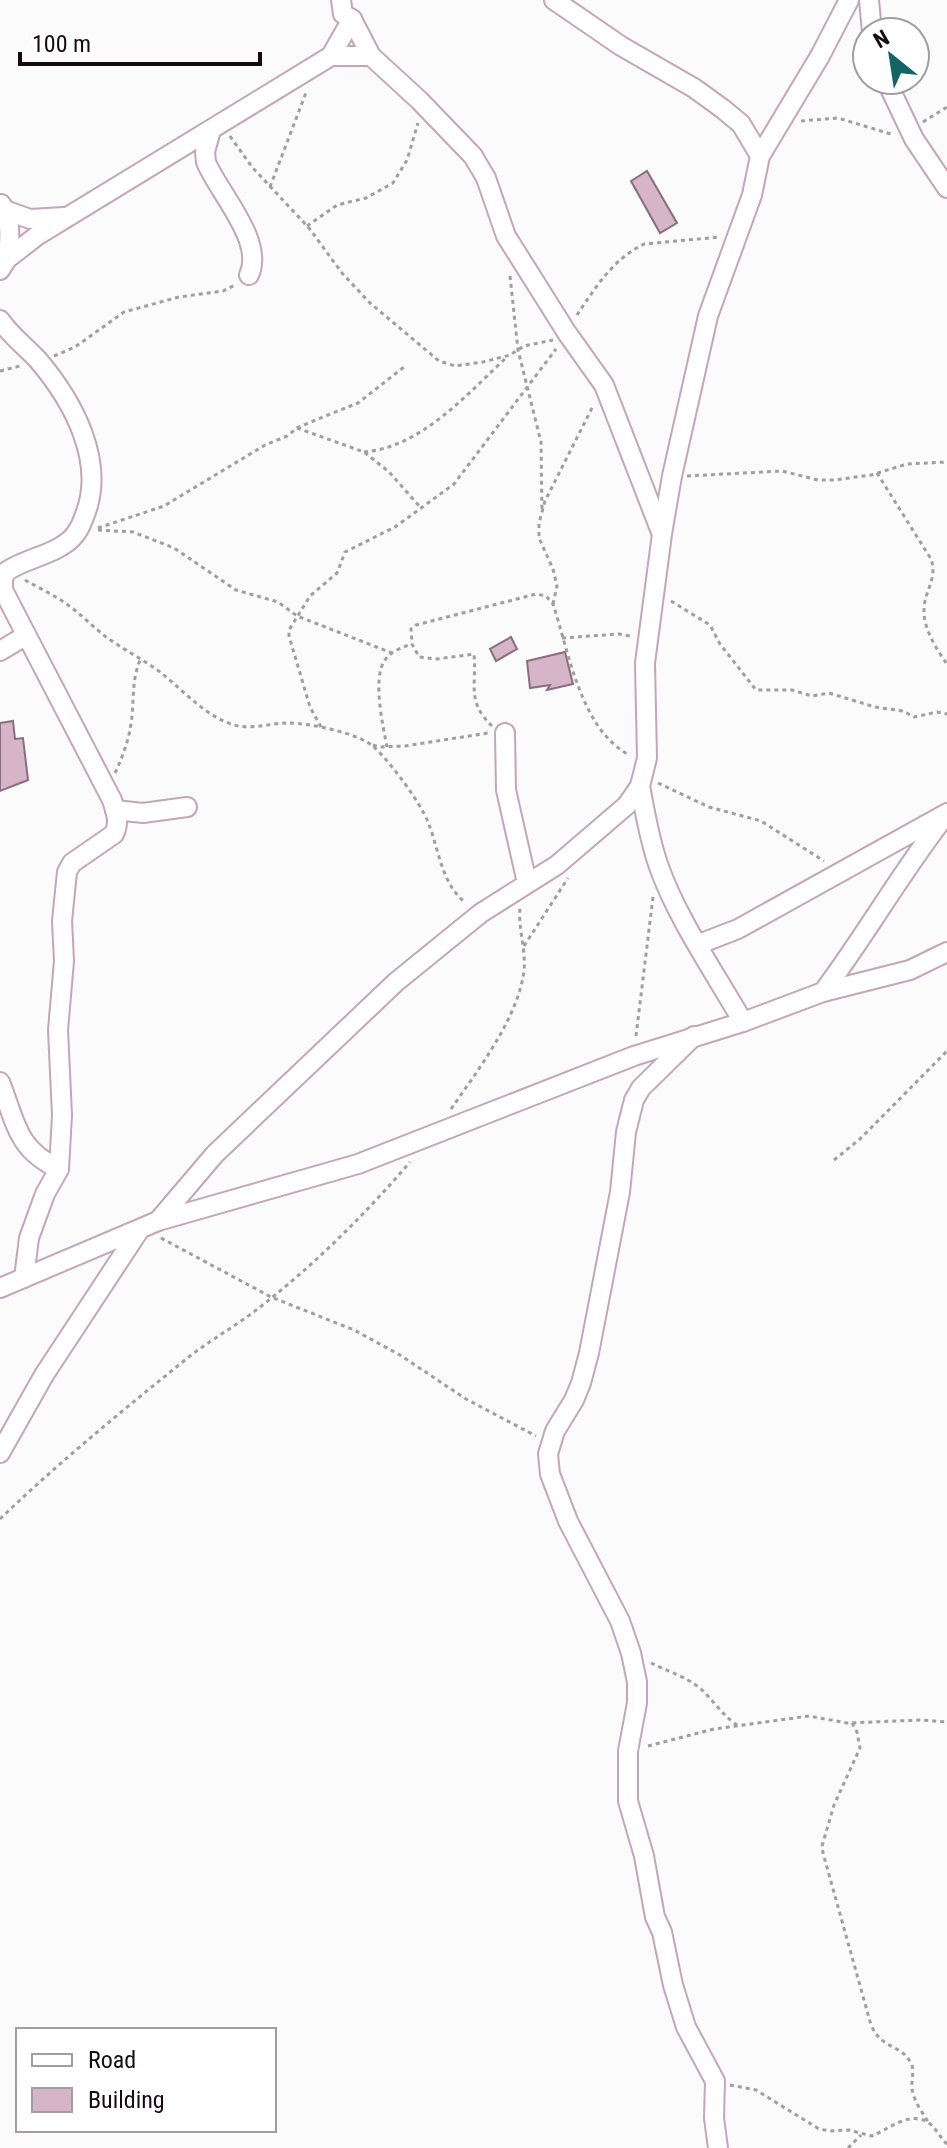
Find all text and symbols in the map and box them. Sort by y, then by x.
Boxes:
scale bar [20,16,260,66]
north arrow [851,16,931,96]
text: N [869,25,893,53]
text: 100 m [32,30,91,58]
legend [16,2028,276,2132]
text: Road [88,2046,136,2074]
text: Building [88,2086,165,2114]

